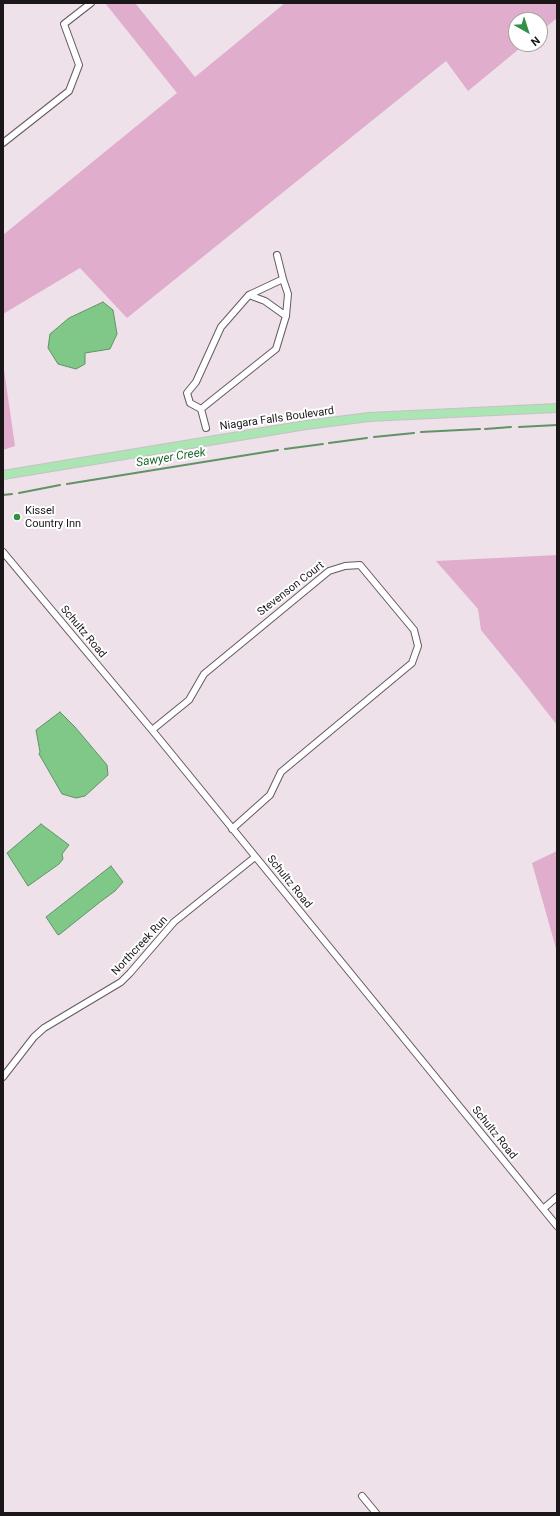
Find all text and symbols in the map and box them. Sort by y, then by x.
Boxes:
north arrow [508,12,548,52]
text: N [528,33,542,48]
street label: Niagara Falls Boulevard [219,404,335,434]
water label: Sawyer Creek [135,445,207,471]
place label: Kissel Country Inn [25,504,81,530]
marker: Kissel Country Inn [12,512,22,522]
street label: Stevenson Court [255,559,327,619]
street label: Schultz Road [57,603,109,661]
street label: Schultz Road [264,853,314,911]
street label: Northcreek Run [109,914,171,978]
street label: Schultz Road [469,1104,519,1162]

